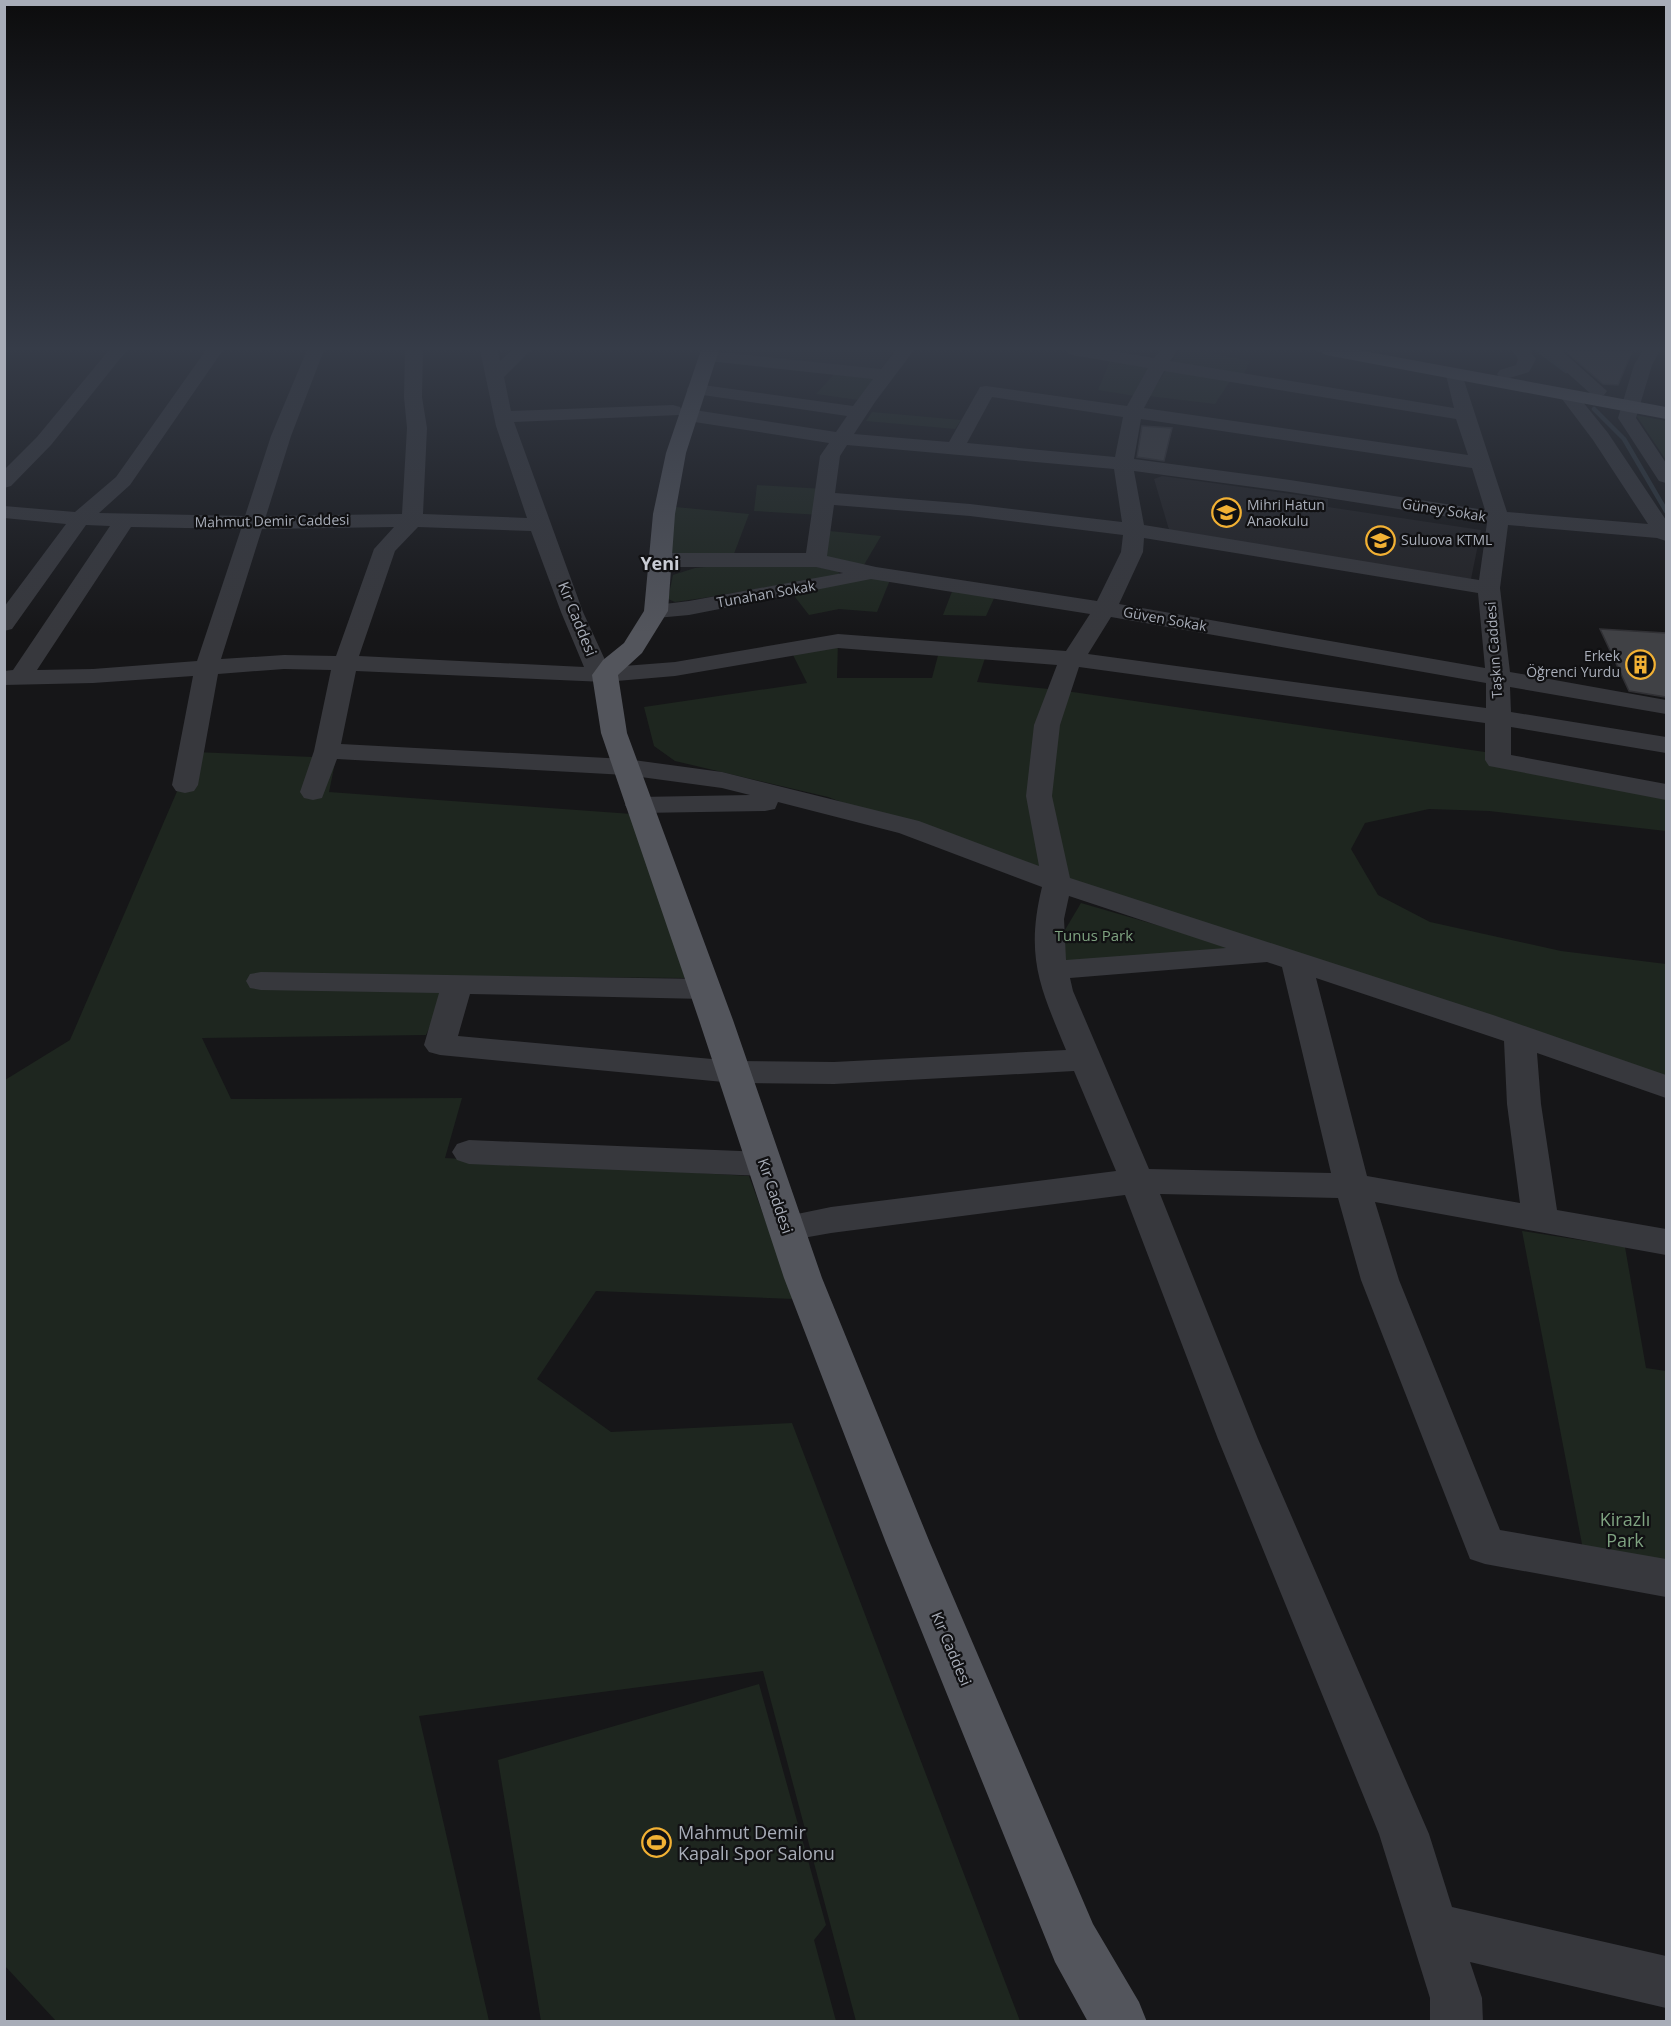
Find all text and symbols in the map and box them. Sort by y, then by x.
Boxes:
street label: Güney Sokak [1401,494,1488,526]
place label: Mihri Hatun Anaokulu [1247,495,1325,530]
school or university icon: Mihri Hatun Anaokulu [1210,497,1242,529]
street label: Mahmut Demir Caddesi [194,510,350,531]
school or university icon: Suluova KTML [1364,524,1396,556]
place label: Suluova KTML [1401,530,1492,549]
district label: Yeni [640,551,680,575]
street label: Tunahan Sokak [715,575,817,612]
street label: Kır Caddesi [554,578,602,659]
street label: Taşkın Caddesi [1481,601,1506,699]
street label: Güven Sokak [1122,602,1209,635]
place label: Erkek Öğrenci Yurdu [1526,646,1621,681]
building icon: Erkek Öğrenci Yurdu [1625,648,1657,680]
park label: Tunus Park [1055,925,1133,945]
street label: Kır Caddesi [754,1155,798,1236]
park label: Kirazlı Park [1600,1507,1650,1552]
street label: Kır Caddesi [927,1609,976,1689]
place label: Mahmut Demir Kapalı Spor Salonu [678,1820,835,1865]
sports icon: Mahmut Demir Kapalı Spor Salonu [641,1827,673,1859]

